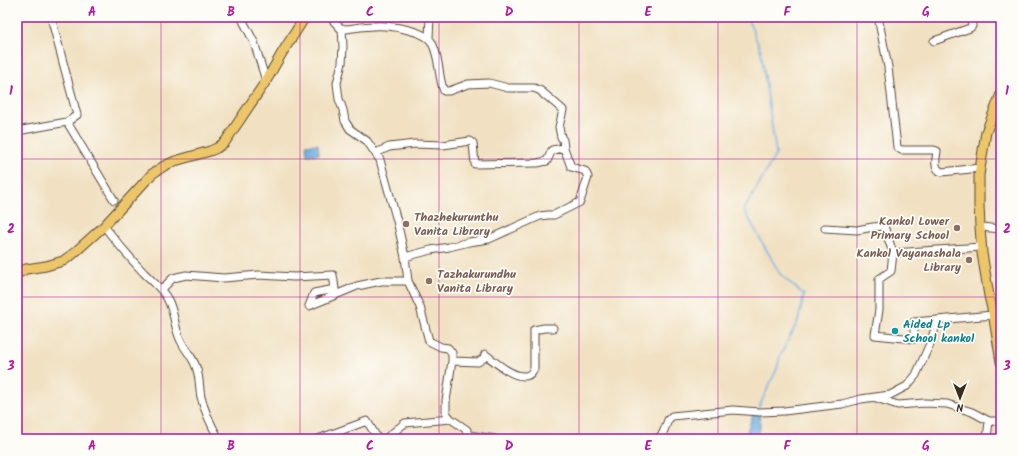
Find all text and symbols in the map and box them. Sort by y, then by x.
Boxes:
text: A [88,2,96,23]
text: B [227,2,235,23]
text: C [366,2,374,23]
text: D [505,2,514,23]
text: E [644,2,652,23]
text: F [783,2,791,23]
text: G [922,2,930,23]
text: 1 [9,81,13,102]
text: 1 [1005,81,1009,102]
place label: Thazhekurunthu Vanita Library [414,208,499,241]
place label: Kankol Lower Primary School [870,212,950,245]
text: 2 [7,219,15,240]
marker: Thazhekurunthu Vanita Library [401,219,411,229]
text: 2 [1003,219,1011,240]
marker: Kankol Lower Primary School [952,223,962,233]
place label: Kankol Vayanashala Library [856,244,962,277]
marker: Kankol Vayanashala Library [964,255,974,265]
place label: Tazhakurundhu Vanita Library [437,265,516,298]
marker: Tazhakurundhu Vanita Library [424,276,434,286]
place label: Aided Lp School kankol [903,315,975,348]
marker: Aided Lp School kankol [890,326,900,336]
text: 3 [6,356,15,377]
text: 3 [1002,356,1011,377]
north arrow [940,378,980,418]
text: N [956,398,963,416]
text: A [88,436,96,456]
text: B [227,436,235,456]
text: C [366,436,374,456]
text: D [505,436,514,456]
text: E [644,436,652,456]
text: F [783,436,791,456]
text: G [922,436,930,456]

